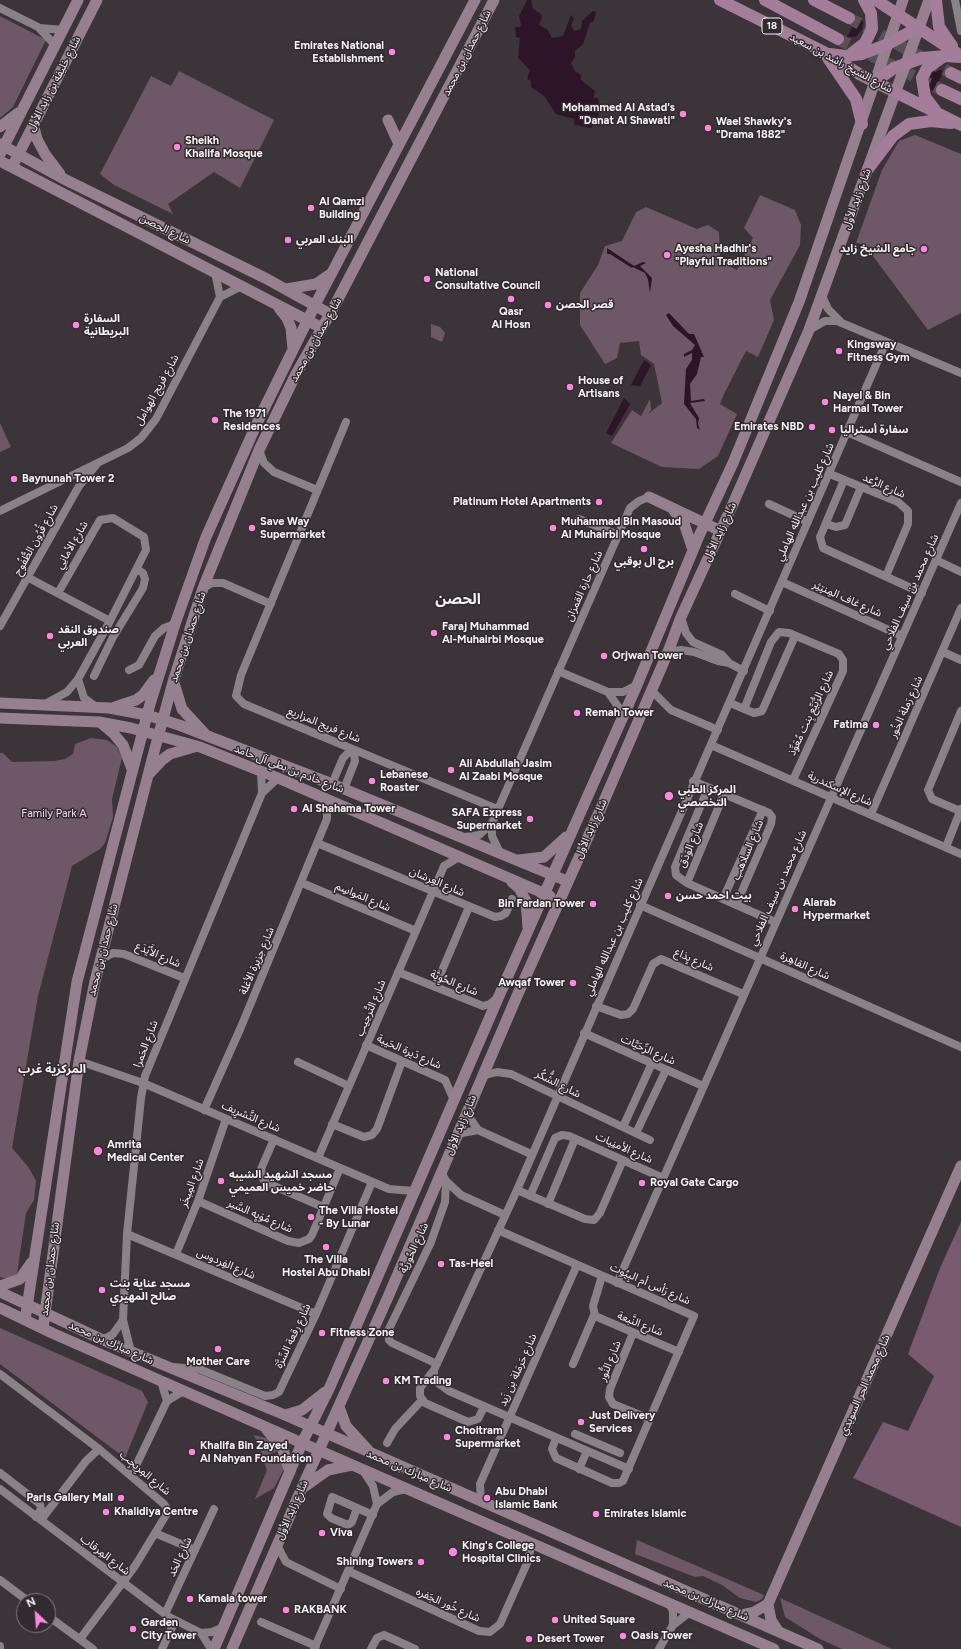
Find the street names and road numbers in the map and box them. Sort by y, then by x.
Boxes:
street label: شارع حمدان بن محمد [440,8,494,98]
road number: 18 [762,18,782,34]
street label: شارع الشيخ راشد بن سعيد [787,30,895,96]
street label: شارع خليفة بن زايد الأول [24,34,84,134]
street label: شارع زايد الأول [840,167,874,231]
street label: شارع الحِصن [137,211,193,247]
street label: شارع حمدان بن محمد [287,296,345,384]
street label: شارع فريج الهوامل [132,352,182,428]
street label: شارع كليب بن عبدالله الهاملي [773,441,837,563]
street label: شارع الرَّعد [861,471,907,501]
street label: شارع زايد الأول [700,500,740,564]
street label: شارع قُرُون الطُّفُوح [11,502,61,578]
street label: شارع الأمانِي [53,519,91,571]
street label: شارع محمد بن سيف الفلاحي [879,532,941,652]
street label: شارع حارة القمزان [562,549,606,623]
street label: شارع غاف المِنتِثِر [810,578,884,620]
street label: شارع حمدان بن محمد [167,590,209,684]
street label: شارع الرُّبَيِّع بِنت مُعَوِّذ [785,668,837,758]
street label: شارع رَملة الخُور [886,674,926,740]
street label: شارع فريج المزاريع [286,704,362,746]
street label: شارع خادم بن بطي آل حامد [232,742,346,796]
street label: شارع الإسكندرية [806,769,874,809]
street label: شارع زايد الأول [572,797,610,861]
street label: شارع السلاهب [729,818,767,882]
street label: شارع الوَدَق [675,820,707,870]
street label: شارع محمد بن سيف الفلاحي [747,828,809,948]
street label: شارع العِرشان [407,864,467,900]
street label: شارع كليب بن عبدالله الهاملي [582,876,646,998]
street label: شارع المَواسِم [333,879,393,915]
street label: شارع حمدان بن محمد [85,903,121,997]
street label: شارع جزيرة الأغلة [237,925,277,997]
street label: شارع الأَيْدَع [133,940,183,970]
street label: شارع يِذاع [672,946,716,974]
street label: شارع القاهِرة [778,949,832,983]
street label: شارع الحُوِيَّة [428,967,480,999]
street label: شارع التَّرحِيب [353,978,389,1038]
street label: شارع الحَمرا [131,1018,161,1070]
street label: شارع دَيرة الحَيبة [375,1032,443,1072]
street label: شارع الرِّحَيَّات [619,1032,677,1068]
street label: شارع الشُّكُر [533,1067,583,1101]
street label: شارع زايد الأول [442,1093,480,1157]
street label: شارع التَّشرِيف [220,1099,282,1135]
street label: شارع الأمنِيات [593,1130,655,1166]
street label: شارع المِبخَر [177,1157,207,1209]
street label: شارع مُوَيِه السَّبر [225,1196,295,1236]
street label: شارع حمدان بن محمد [38,1221,62,1317]
street label: شارع الحُوريَّة [397,1221,431,1275]
street label: شارع الفِردوس [195,1246,257,1282]
street label: شارع رَأس أم البِيُوت [608,1260,692,1308]
street label: شارع رِقعة السِّرَّة [272,1302,314,1370]
street label: شارع النَّبعة [615,1309,665,1339]
street label: شارع مبارك بن محمد [66,1318,156,1368]
street label: شارع حَرمَلة بن زَيد [496,1332,540,1408]
street label: شارع محمد الحر السويدي [837,1333,893,1437]
street label: شارع النُّور [596,1339,624,1383]
street label: شارع مبارك بن محمد [364,1447,454,1495]
street label: شارع المِرِيجِب [117,1448,173,1498]
street label: شارع زايد الأول [273,1478,311,1542]
street label: شارع المِرقاب [77,1532,133,1578]
street label: شارع الحَد [165,1535,195,1579]
street label: شارع مبارك بن محمد [661,1576,751,1624]
street label: شارع خُور الجَفره [414,1585,482,1625]

